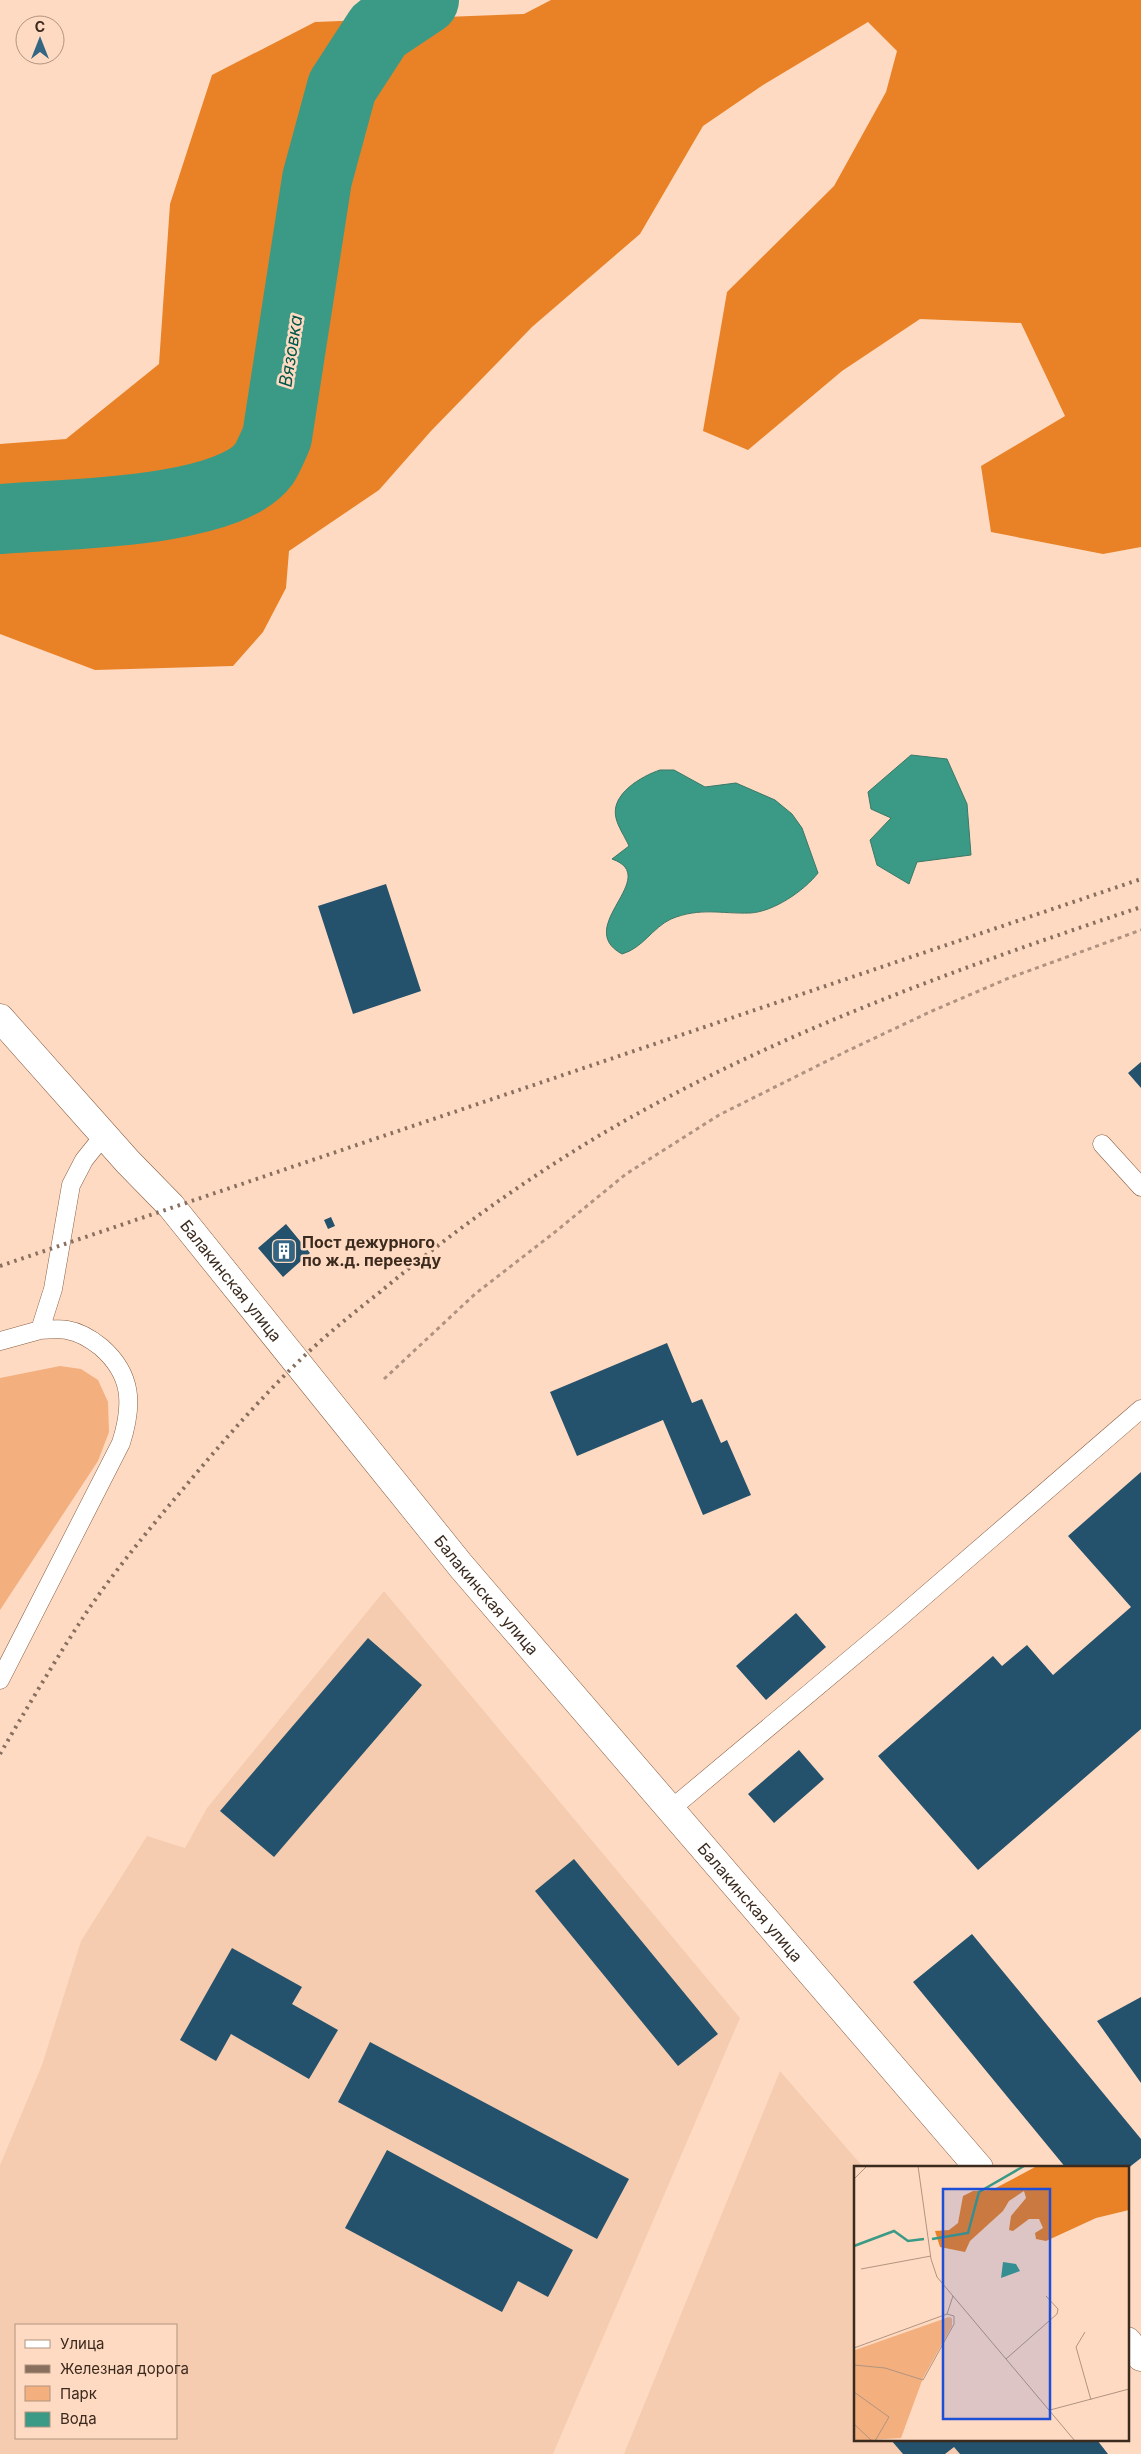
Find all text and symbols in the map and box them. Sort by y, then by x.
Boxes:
north arrow [15,15,65,65]
text: С [35,18,45,35]
water label: Вязовка [274,314,307,388]
street label: Балакинская улица [176,1216,286,1346]
place label: Пост дежурного по ж.д. переезду [302,1232,441,1270]
building icon: Пост дежурного по ж.д. переезду [271,1238,297,1264]
street label: Балакинская улица [430,1531,543,1659]
street label: Балакинская улица [694,1839,807,1966]
inset map [854,2166,1128,2442]
legend [15,2324,178,2439]
text: Улица [60,2334,104,2353]
text: Железная дорога [60,2359,189,2378]
text: Парк [60,2384,97,2403]
text: Вода [60,2409,97,2428]

